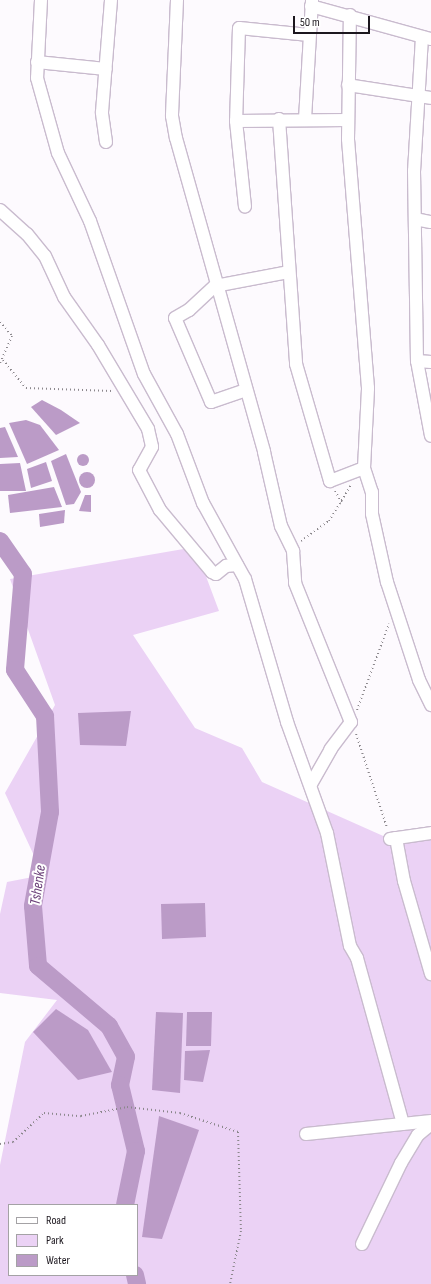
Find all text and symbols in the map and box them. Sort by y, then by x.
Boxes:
scale bar [295,8,372,34]
text: 50 m [300,15,320,30]
water label: Tshenke [26,864,50,906]
legend [8,1204,138,1276]
text: Road [46,1213,66,1228]
text: Park [46,1233,64,1248]
text: Water [46,1253,70,1268]

